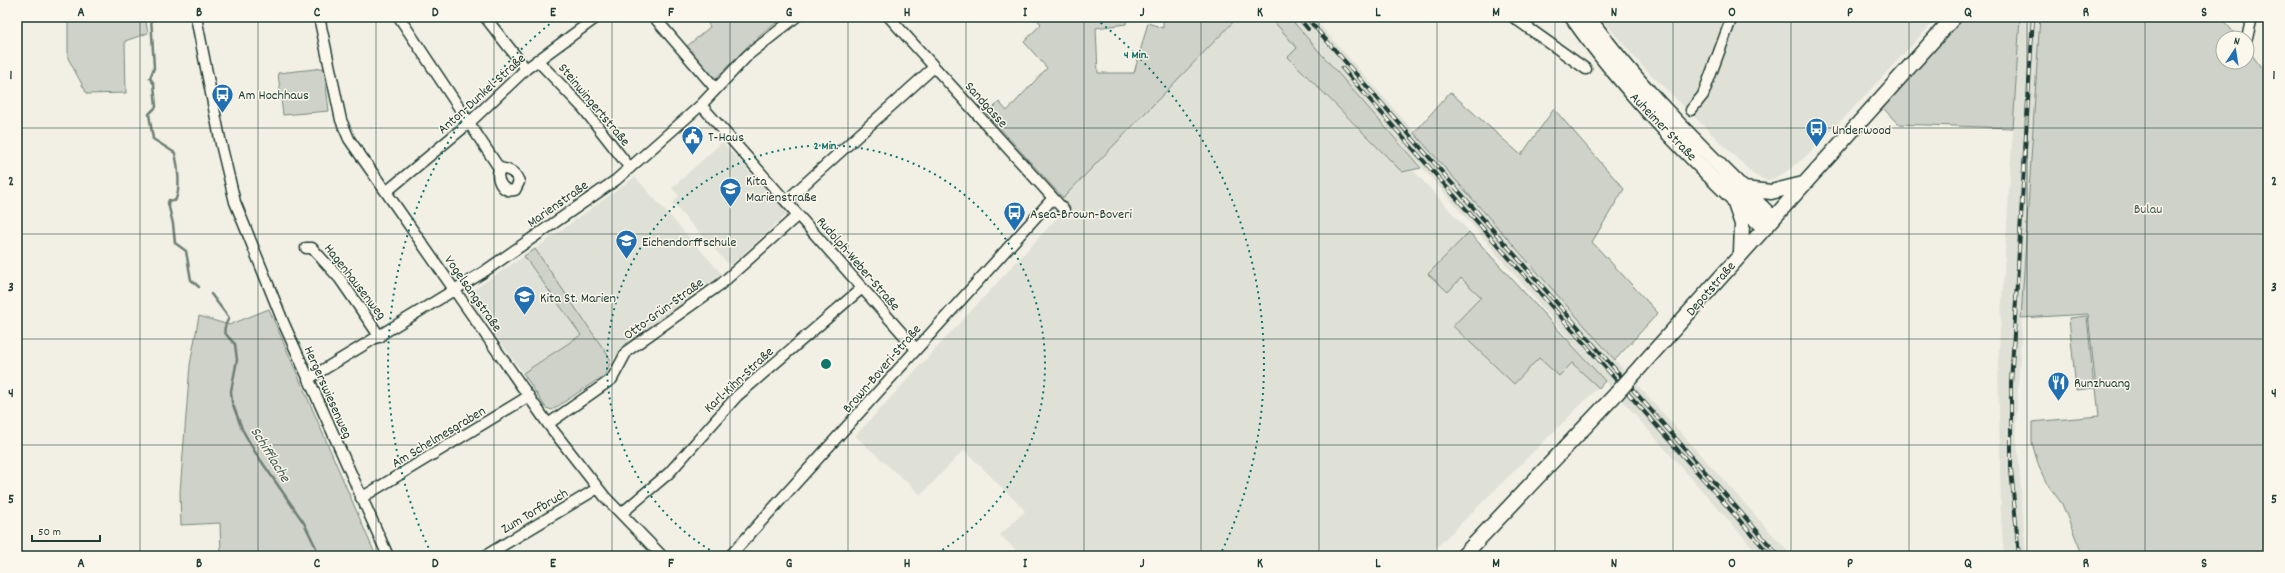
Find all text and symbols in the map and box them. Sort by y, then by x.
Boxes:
text: A [77,4,85,23]
text: B [196,4,202,23]
text: C [314,4,321,23]
text: D [432,4,439,23]
text: E [550,4,557,23]
text: F [668,4,674,23]
text: G [786,4,793,23]
text: H [904,4,911,23]
text: I [1023,4,1028,23]
text: J [1140,4,1145,23]
text: K [1257,4,1263,23]
text: L [1375,4,1381,23]
text: M [1492,4,1500,23]
text: N [1611,4,1617,23]
text: O [1728,4,1736,23]
text: P [1847,4,1853,23]
text: Q [1964,4,1972,23]
text: R [2083,4,2089,23]
text: S [2201,4,2207,23]
north arrow [2215,30,2255,70]
text: N [2232,34,2242,51]
text: 4 Min. [1124,47,1148,64]
street label: Anton-Dunkel-Straße [434,49,531,140]
street label: Steinwingertstraße [553,59,634,151]
text: 1 [10,67,13,86]
text: 1 [2273,67,2276,86]
street label: Sandgasse [959,78,1012,133]
bus stop icon: Am Hochhaus [209,81,235,114]
place label: Am Hochhaus [238,86,309,106]
street label: Auheimer Straße [1624,88,1701,166]
bus stop icon: Underwood [1804,116,1830,149]
place label: Underwood [1832,121,1891,141]
public building icon: T-Haus [679,123,705,156]
place label: T-Haus [708,128,744,148]
text: 2 Min. [814,138,838,155]
place label: Kita Marienstraße [746,172,817,208]
text: 2 [8,173,14,192]
text: 2 [2271,173,2277,192]
school or university icon: Kita Marienstraße [717,175,743,208]
street label: Marienstraße [523,176,593,233]
bus stop icon: Asea-Brown-Boveri [1001,200,1027,233]
park label: Bulau [2134,200,2162,220]
place label: Asea-Brown-Boveri [1030,205,1132,225]
street label: Rudolph-Weber-Straße [811,213,904,316]
school or university icon: Eichendorffschule [614,228,640,261]
place label: Eichendorffschule [642,233,737,253]
street label: Hagenhausenweg [318,240,390,324]
street label: Vogelsangstraße [439,252,506,336]
street label: Depotstraße [1682,258,1741,321]
street label: Otto-Grün-Straße [620,274,708,346]
text: 3 [8,279,14,298]
text: 3 [2271,279,2277,298]
school or university icon: Kita St. Marien [511,284,537,317]
place label: Kita St. Marien [540,289,616,309]
street label: Brown-Boveri-Straße [838,321,927,418]
street label: Hergerswiesenweg [298,343,357,442]
street label: Karl-Kihn-Straße [700,343,779,418]
centre of rings [819,357,833,371]
restaurant icon: Runzhuang [2045,369,2071,402]
place label: Runzhuang [2074,374,2130,394]
text: 4 [8,385,14,404]
text: 4 [2271,385,2277,404]
street label: Am Schelmesgraben [388,402,490,474]
water label: Schifflache [244,423,296,488]
street label: Zum Torfbruch [498,484,572,540]
text: 5 [8,491,14,510]
text: 5 [2271,491,2277,510]
scale bar [32,517,100,543]
text: 50 m [38,524,61,541]
text: A [77,555,85,573]
text: B [196,555,202,573]
text: C [314,555,321,573]
text: D [432,555,439,573]
text: E [550,555,557,573]
text: F [668,555,674,573]
text: G [786,555,793,573]
text: H [904,555,911,573]
text: I [1023,555,1028,573]
text: J [1140,555,1145,573]
text: K [1257,555,1263,573]
text: L [1375,555,1381,573]
text: M [1492,555,1500,573]
text: N [1611,555,1617,573]
text: O [1728,555,1736,573]
text: P [1847,555,1853,573]
text: Q [1964,555,1972,573]
text: R [2083,555,2089,573]
text: S [2201,555,2207,573]

